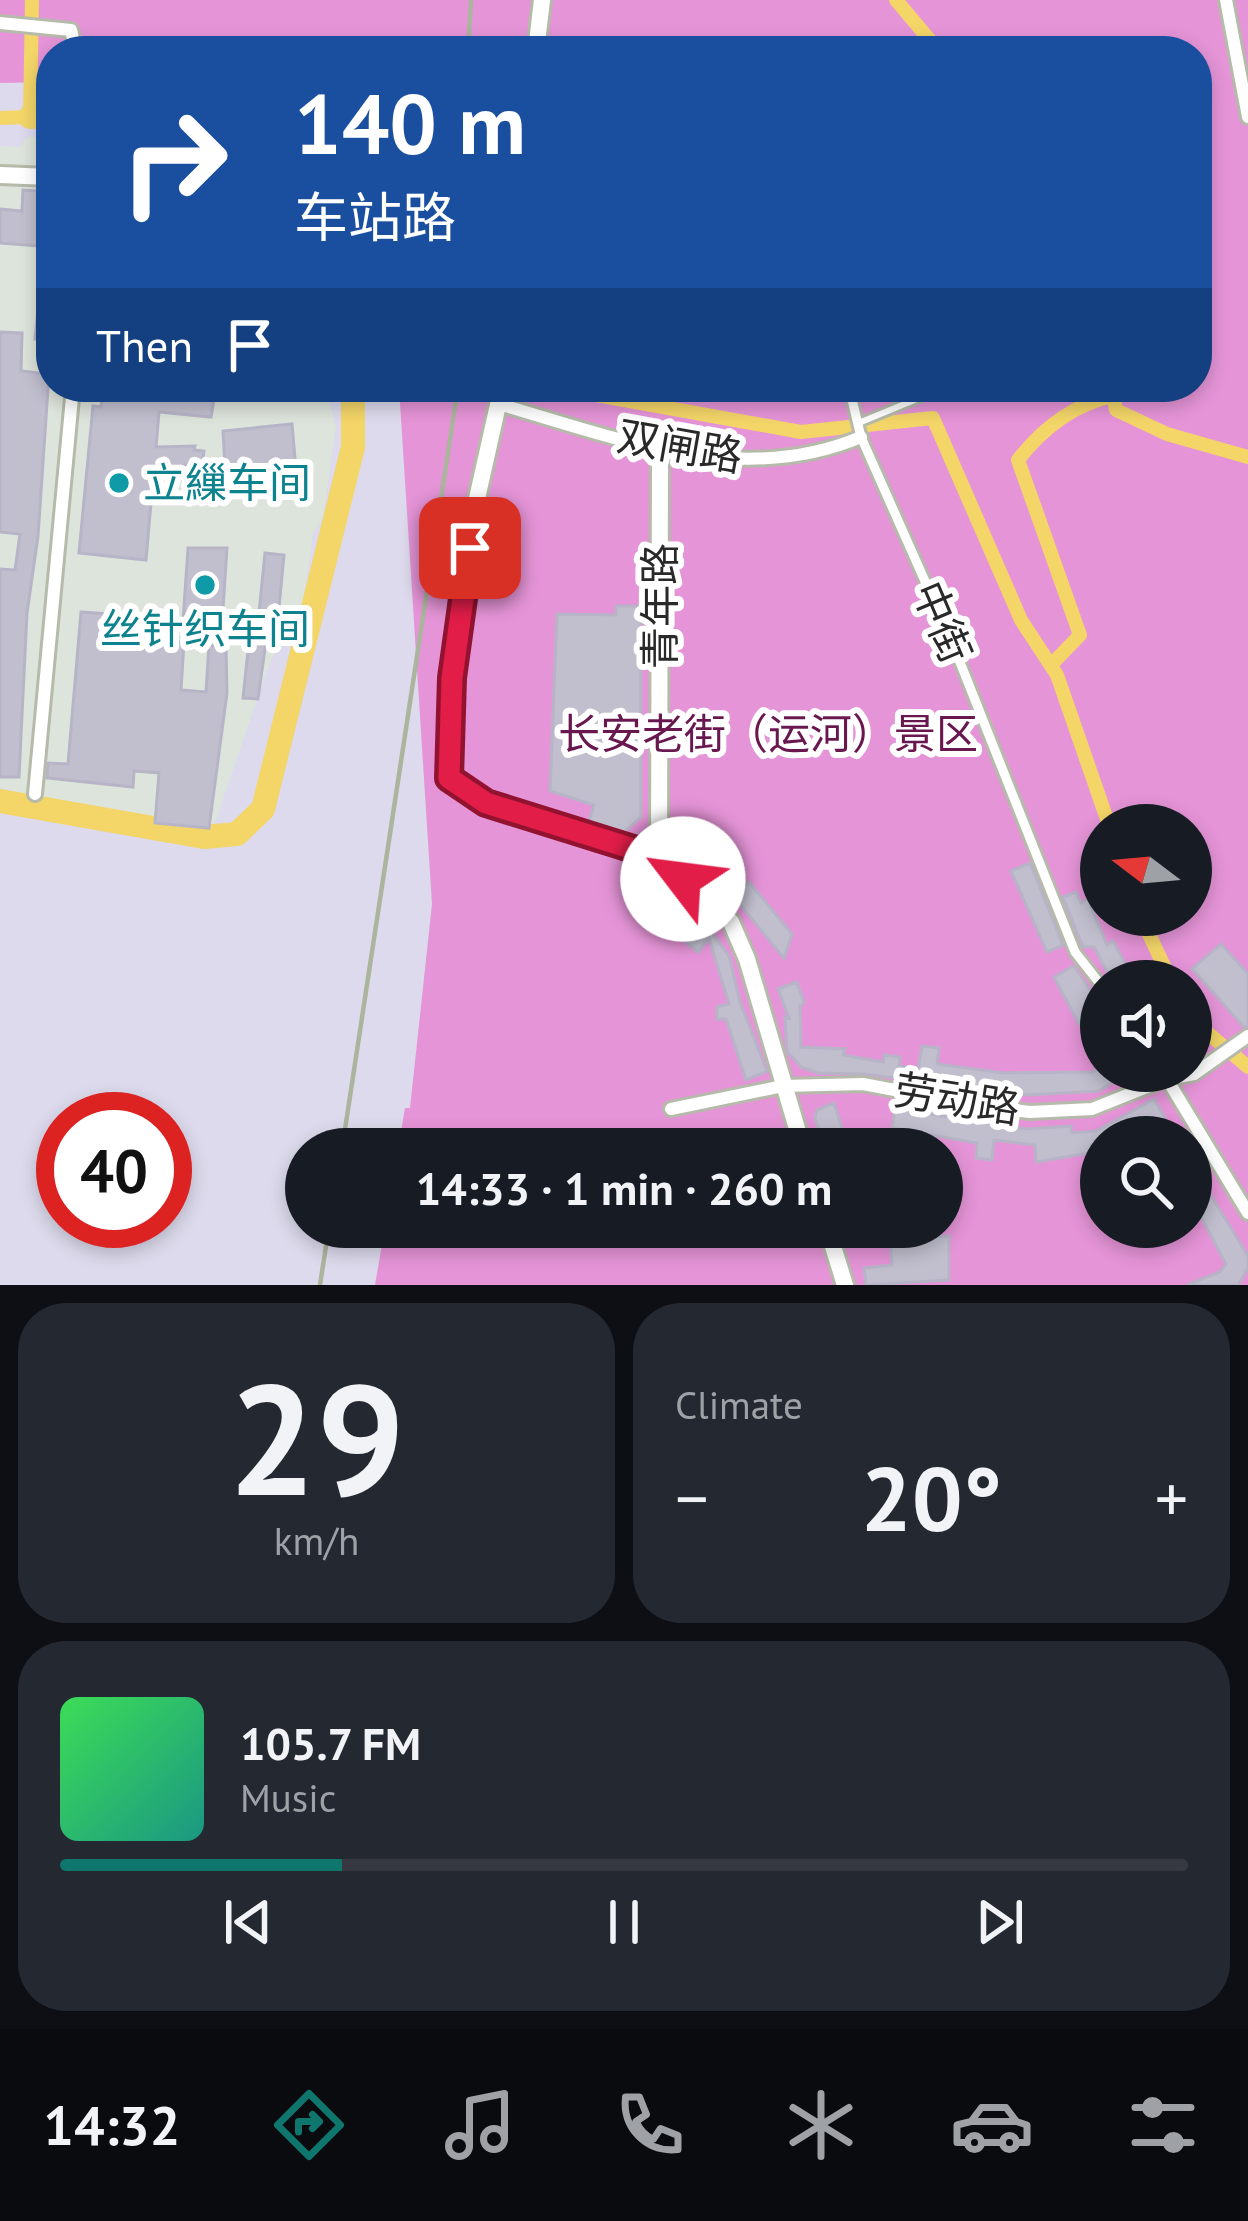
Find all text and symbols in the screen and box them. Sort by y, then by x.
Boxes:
text: 140 m [294,68,526,177]
icon: right [96,84,252,240]
text: 车站路 [294,182,456,252]
icon: arrive [217,312,283,378]
text: Then [96,316,193,374]
street label: 双闸路 [613,407,747,484]
place label: 立繅车间 [143,455,311,510]
marker: 立繅车间 [106,470,132,496]
pin [419,497,521,599]
icon: arrive [437,515,503,581]
street label: 青年路 [632,543,687,669]
marker: 丝针织车间 [192,572,218,598]
street label: 中街 [901,572,984,671]
place label: 丝针织车间 [100,601,310,656]
park label: 长安老街（运河）景区 [558,706,978,761]
north arrow [1080,804,1212,936]
map controls [1080,804,1212,1248]
position arrow [620,816,746,942]
button: sound [1080,960,1212,1092]
street label: 劳动路 [891,1061,1024,1136]
speed limit sign: 40 [36,1092,192,1248]
button: search [1080,1116,1212,1248]
text: 14:33 · 1 min · 260 m [416,1159,832,1217]
text: 29 [228,1336,405,1538]
text: Climate [675,1379,803,1430]
text: 20° [861,1439,1002,1556]
text: − [675,1455,708,1540]
text: + [1155,1455,1188,1540]
text: km/h [274,1515,359,1566]
text: 105.7 FM [240,1714,421,1772]
text: Music [240,1772,336,1823]
icon: previous [215,1889,281,1955]
icon: pause [591,1889,657,1955]
icon: next [967,1889,1033,1955]
icon: directions [267,2083,351,2167]
icon: music [438,2083,522,2167]
icon: phone [608,2083,692,2167]
icon: climate [779,2083,863,2167]
icon: car [950,2083,1034,2167]
icon: filters [1121,2083,1205,2167]
text: 14:32 [43,2090,180,2160]

